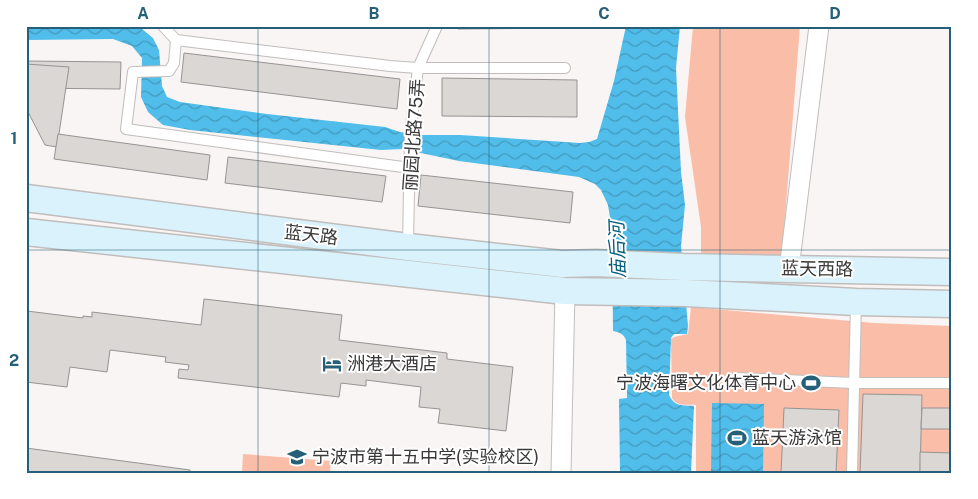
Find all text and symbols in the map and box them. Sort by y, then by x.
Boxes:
text: A [137,4,149,23]
text: B [369,4,380,23]
text: C [598,4,610,23]
text: D [829,4,841,23]
street label: 丽园北路75弄 [399,78,428,192]
text: 1 [11,129,17,148]
water label: 庙后河 [605,217,629,279]
street label: 蓝天路 [283,221,339,248]
street label: 蓝天西路 [781,257,853,280]
text: 2 [9,351,19,370]
hotel icon: 洲港大酒店 [321,353,343,375]
place label: 洲港大酒店 [347,353,437,374]
place label: 宁波海曙文化体育中心 [616,372,796,393]
sports icon: 宁波海曙文化体育中心 [800,372,822,394]
sports icon: 蓝天游泳馆 [726,427,748,449]
place label: 蓝天游泳馆 [752,427,842,448]
school or university icon: 宁波市第十五中学(实验校区) [286,446,308,468]
place label: 宁波市第十五中学(实验校区) [312,446,539,467]

